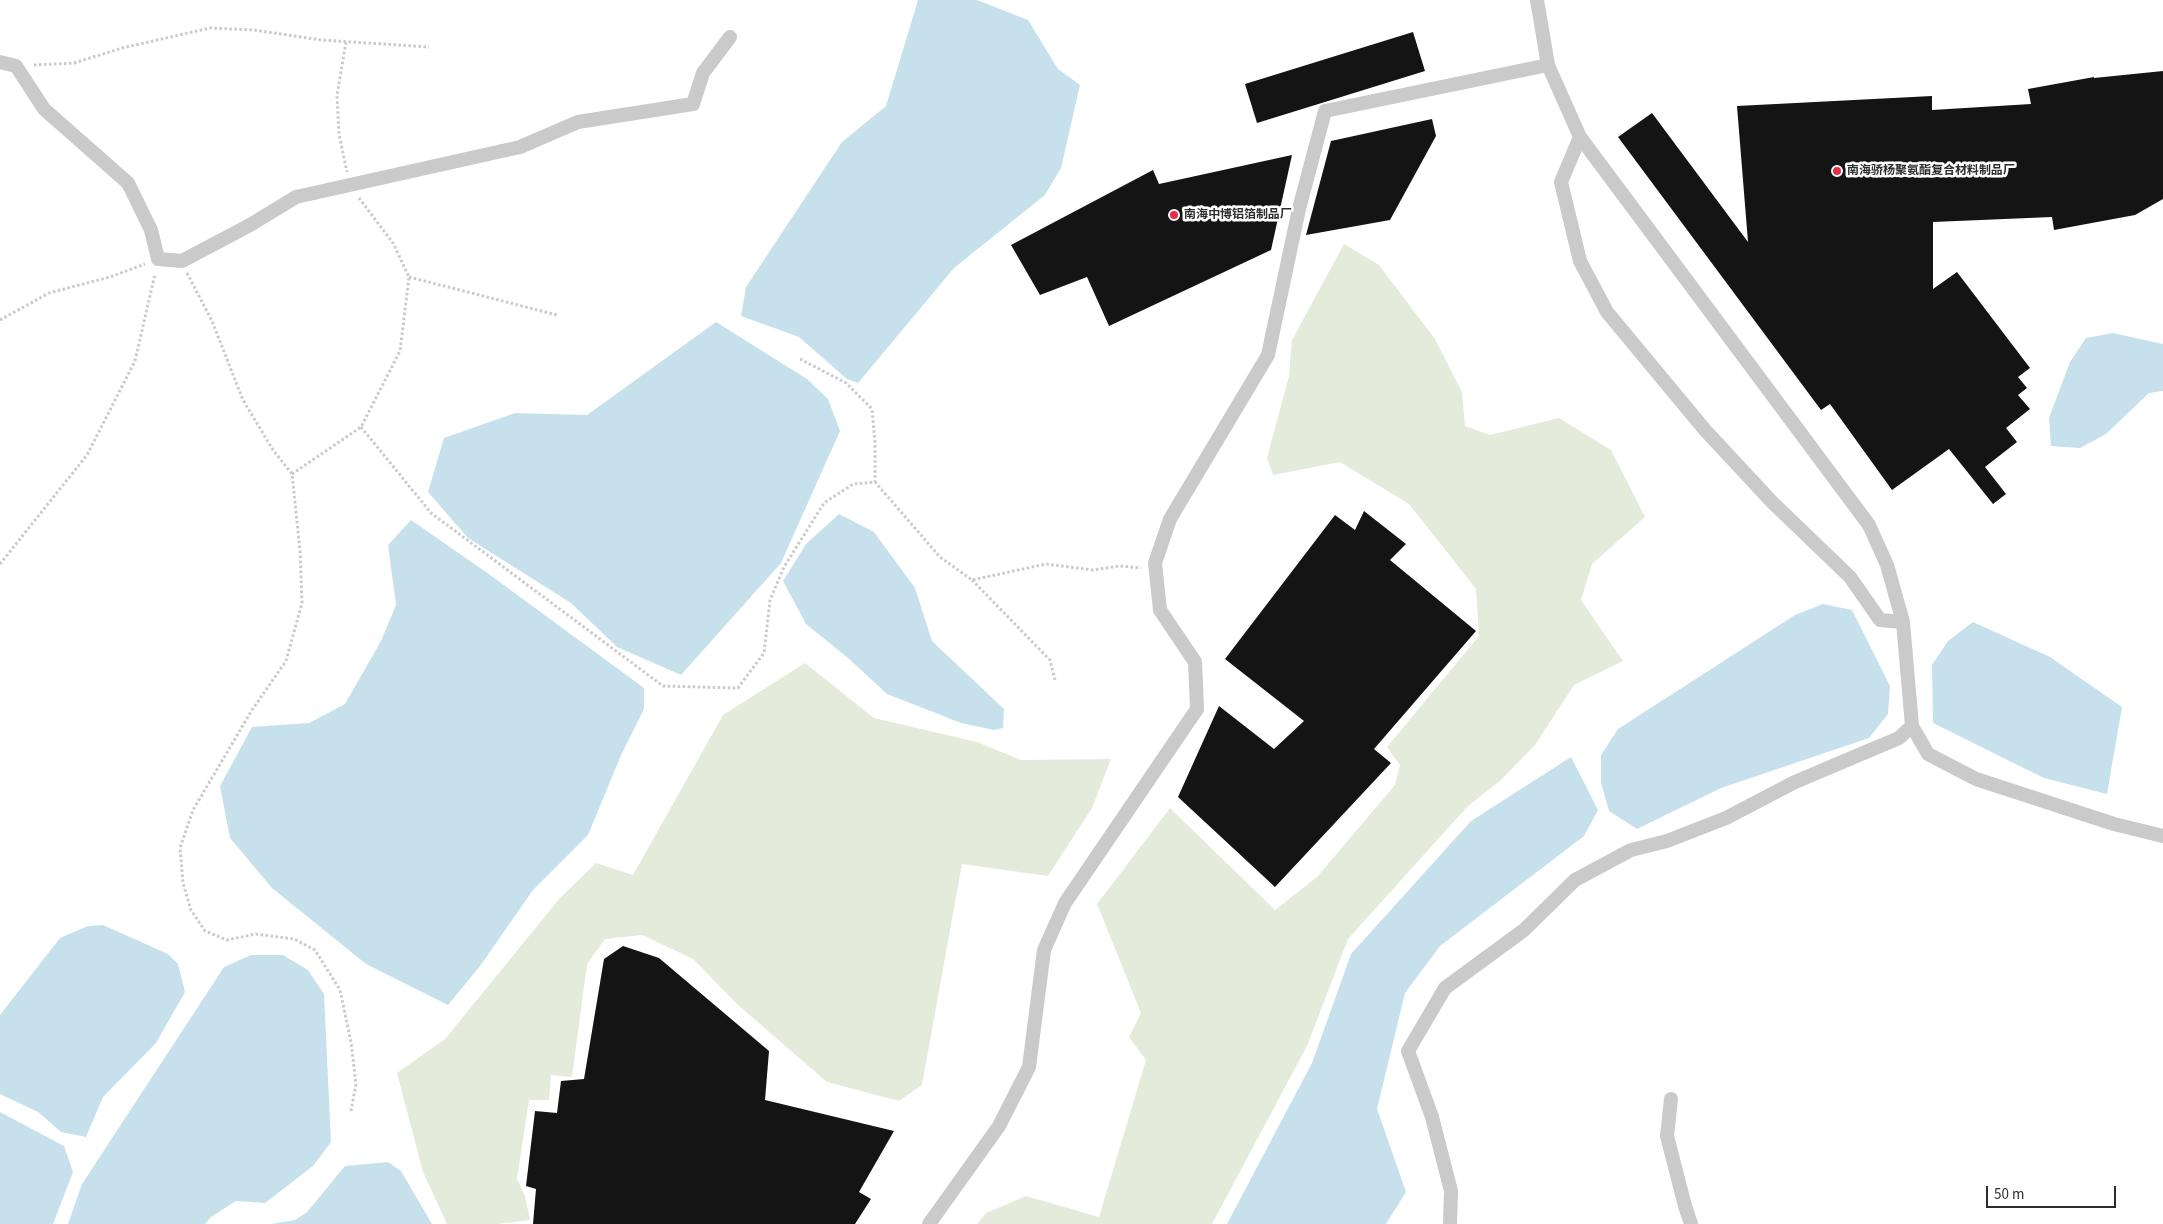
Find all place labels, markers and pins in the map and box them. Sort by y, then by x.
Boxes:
place label: 南海骄杨聚氨酯复合材料制品厂 [1847,164,2015,178]
marker: 南海骄杨聚氨酯复合材料制品厂 [1831,165,1843,177]
place label: 南海中博铝箔制品厂 [1184,208,1292,222]
marker: 南海中博铝箔制品厂 [1168,209,1180,221]

